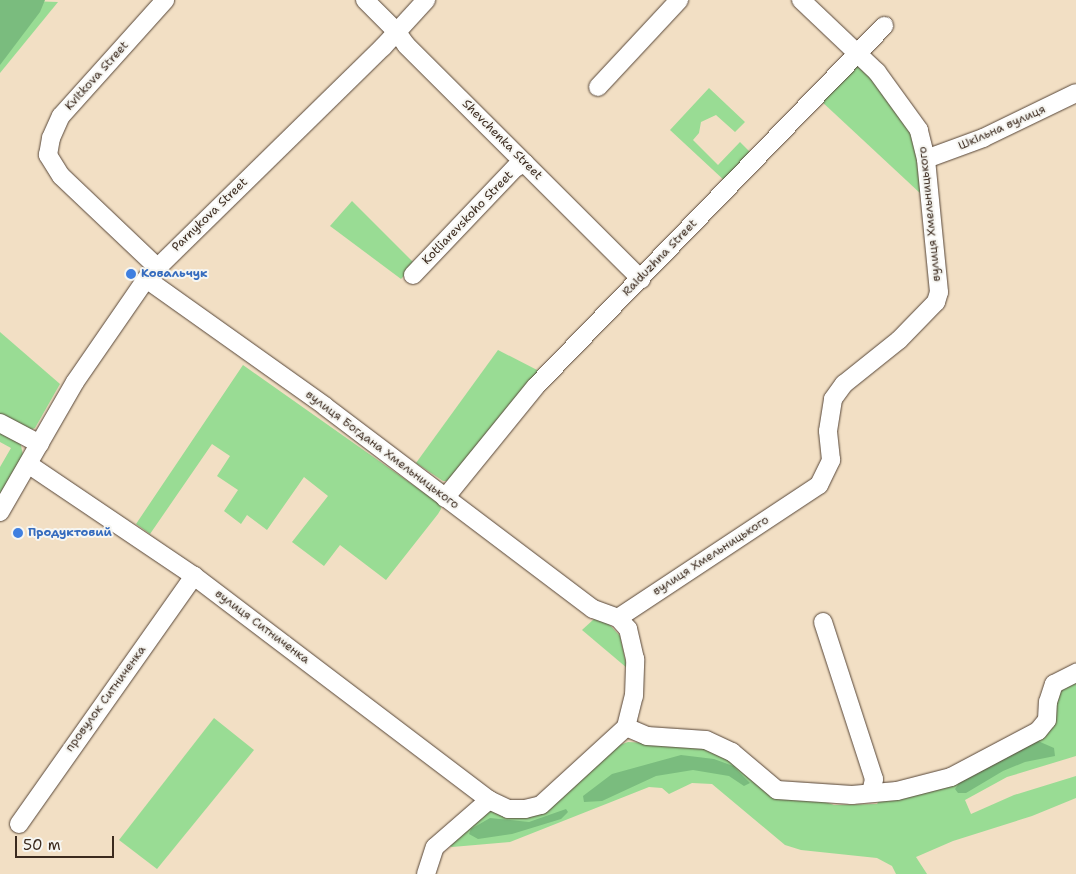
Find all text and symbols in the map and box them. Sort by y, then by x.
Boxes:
street label: Kvitkova Street [62,38,132,114]
street label: Shevchenka Street [459,97,545,183]
street label: Шкільна вулиця [956,102,1048,154]
street label: вулиця Хмельницького [916,146,944,282]
street label: Kotliarevskoho Street [420,168,516,268]
street label: Parnykova Street [169,175,251,255]
street label: Raiduzhna Street [620,217,700,299]
place label: Ковальчук [141,267,208,281]
marker: Ковальчук [125,268,137,280]
street label: вулиця Богдана Хмельницького [302,388,462,512]
street label: вулиця Хмельницького [650,513,772,599]
place label: Продуктовий [28,526,112,540]
marker: Продуктовий [12,527,24,539]
street label: вулиця Ситниченка [212,587,312,667]
street label: провулок Ситниченка [63,643,149,755]
scale bar [18,826,116,858]
text: 50 m [23,835,61,855]

